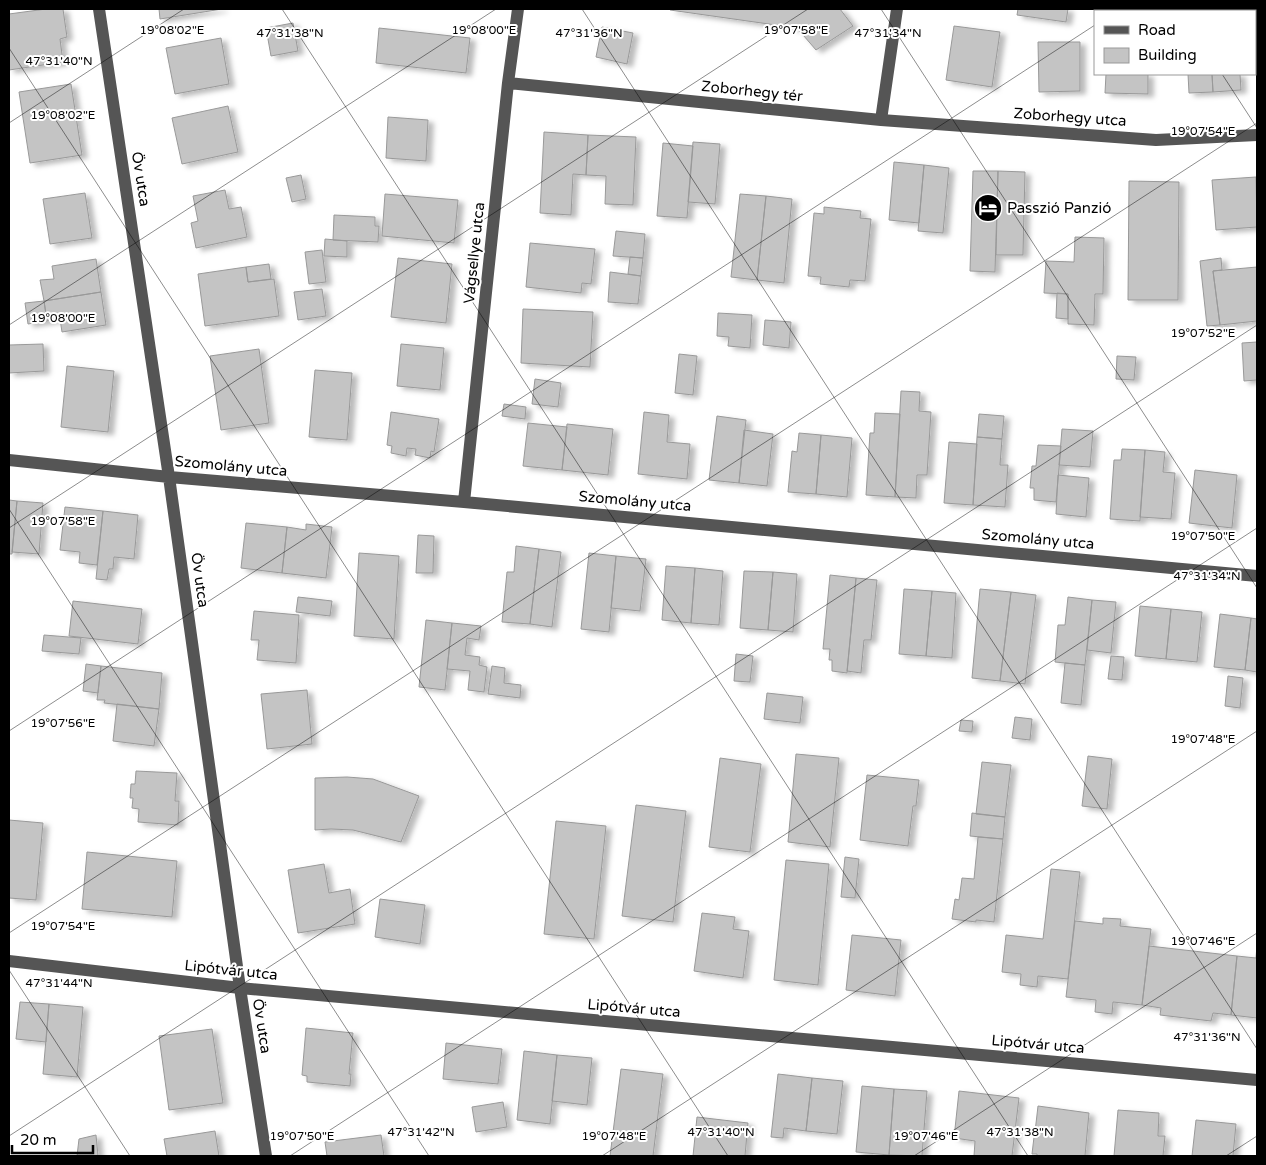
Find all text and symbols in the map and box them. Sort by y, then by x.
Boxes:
legend [1094,10,1256,75]
text: Road [1138,21,1176,39]
text: 19°08'02"E [139,23,205,37]
text: 19°08'00"E [451,23,517,37]
text: 19°07'58"E [763,23,829,37]
text: 47°31'38"N [256,26,324,40]
text: 47°31'36"N [555,26,623,40]
text: 47°31'34"N [854,26,922,40]
text: Building [1138,46,1197,64]
text: 47°31'40"N [25,54,93,68]
street label: Zoborhegy tér [700,77,804,105]
street label: Zoborhegy utca [1013,104,1127,130]
text: 19°08'02"E [30,108,96,122]
text: 19°07'54"E [1170,124,1236,138]
street label: Öv utca [128,150,154,208]
hotel icon: Passzió Panzió [973,193,1003,223]
place label: Passzió Panzió [1007,199,1111,217]
street label: Vágsellye utca [460,201,488,305]
text: 19°08'00"E [30,311,96,325]
text: 19°07'52"E [1170,326,1236,340]
street label: Szomolány utca [174,452,288,480]
street label: Szomolány utca [578,487,692,515]
text: 19°07'58"E [30,514,96,528]
street label: Szomolány utca [981,525,1095,553]
text: 19°07'50"E [1170,529,1236,543]
street label: Öv utca [187,551,213,609]
text: 47°31'34"N [1173,569,1241,583]
text: 19°07'56"E [30,716,96,730]
text: 19°07'48"E [1170,732,1236,746]
text: 19°07'54"E [30,919,96,933]
text: 19°07'46"E [1170,934,1236,948]
street label: Lipótvár utca [183,956,279,984]
text: 47°31'44"N [25,976,93,990]
street label: Lipótvár utca [587,995,681,1021]
street label: Öv utca [249,997,275,1055]
text: 47°31'36"N [1173,1030,1241,1044]
street label: Lipótvár utca [991,1031,1085,1057]
scale bar [12,1122,94,1154]
text: 47°31'42"N [387,1125,455,1139]
text: 47°31'40"N [687,1125,755,1139]
text: 47°31'38"N [986,1125,1054,1139]
text: 19°07'50"E [269,1129,335,1143]
text: 19°07'48"E [581,1129,647,1143]
text: 19°07'46"E [893,1129,959,1143]
text: 20 m [20,1131,57,1149]

